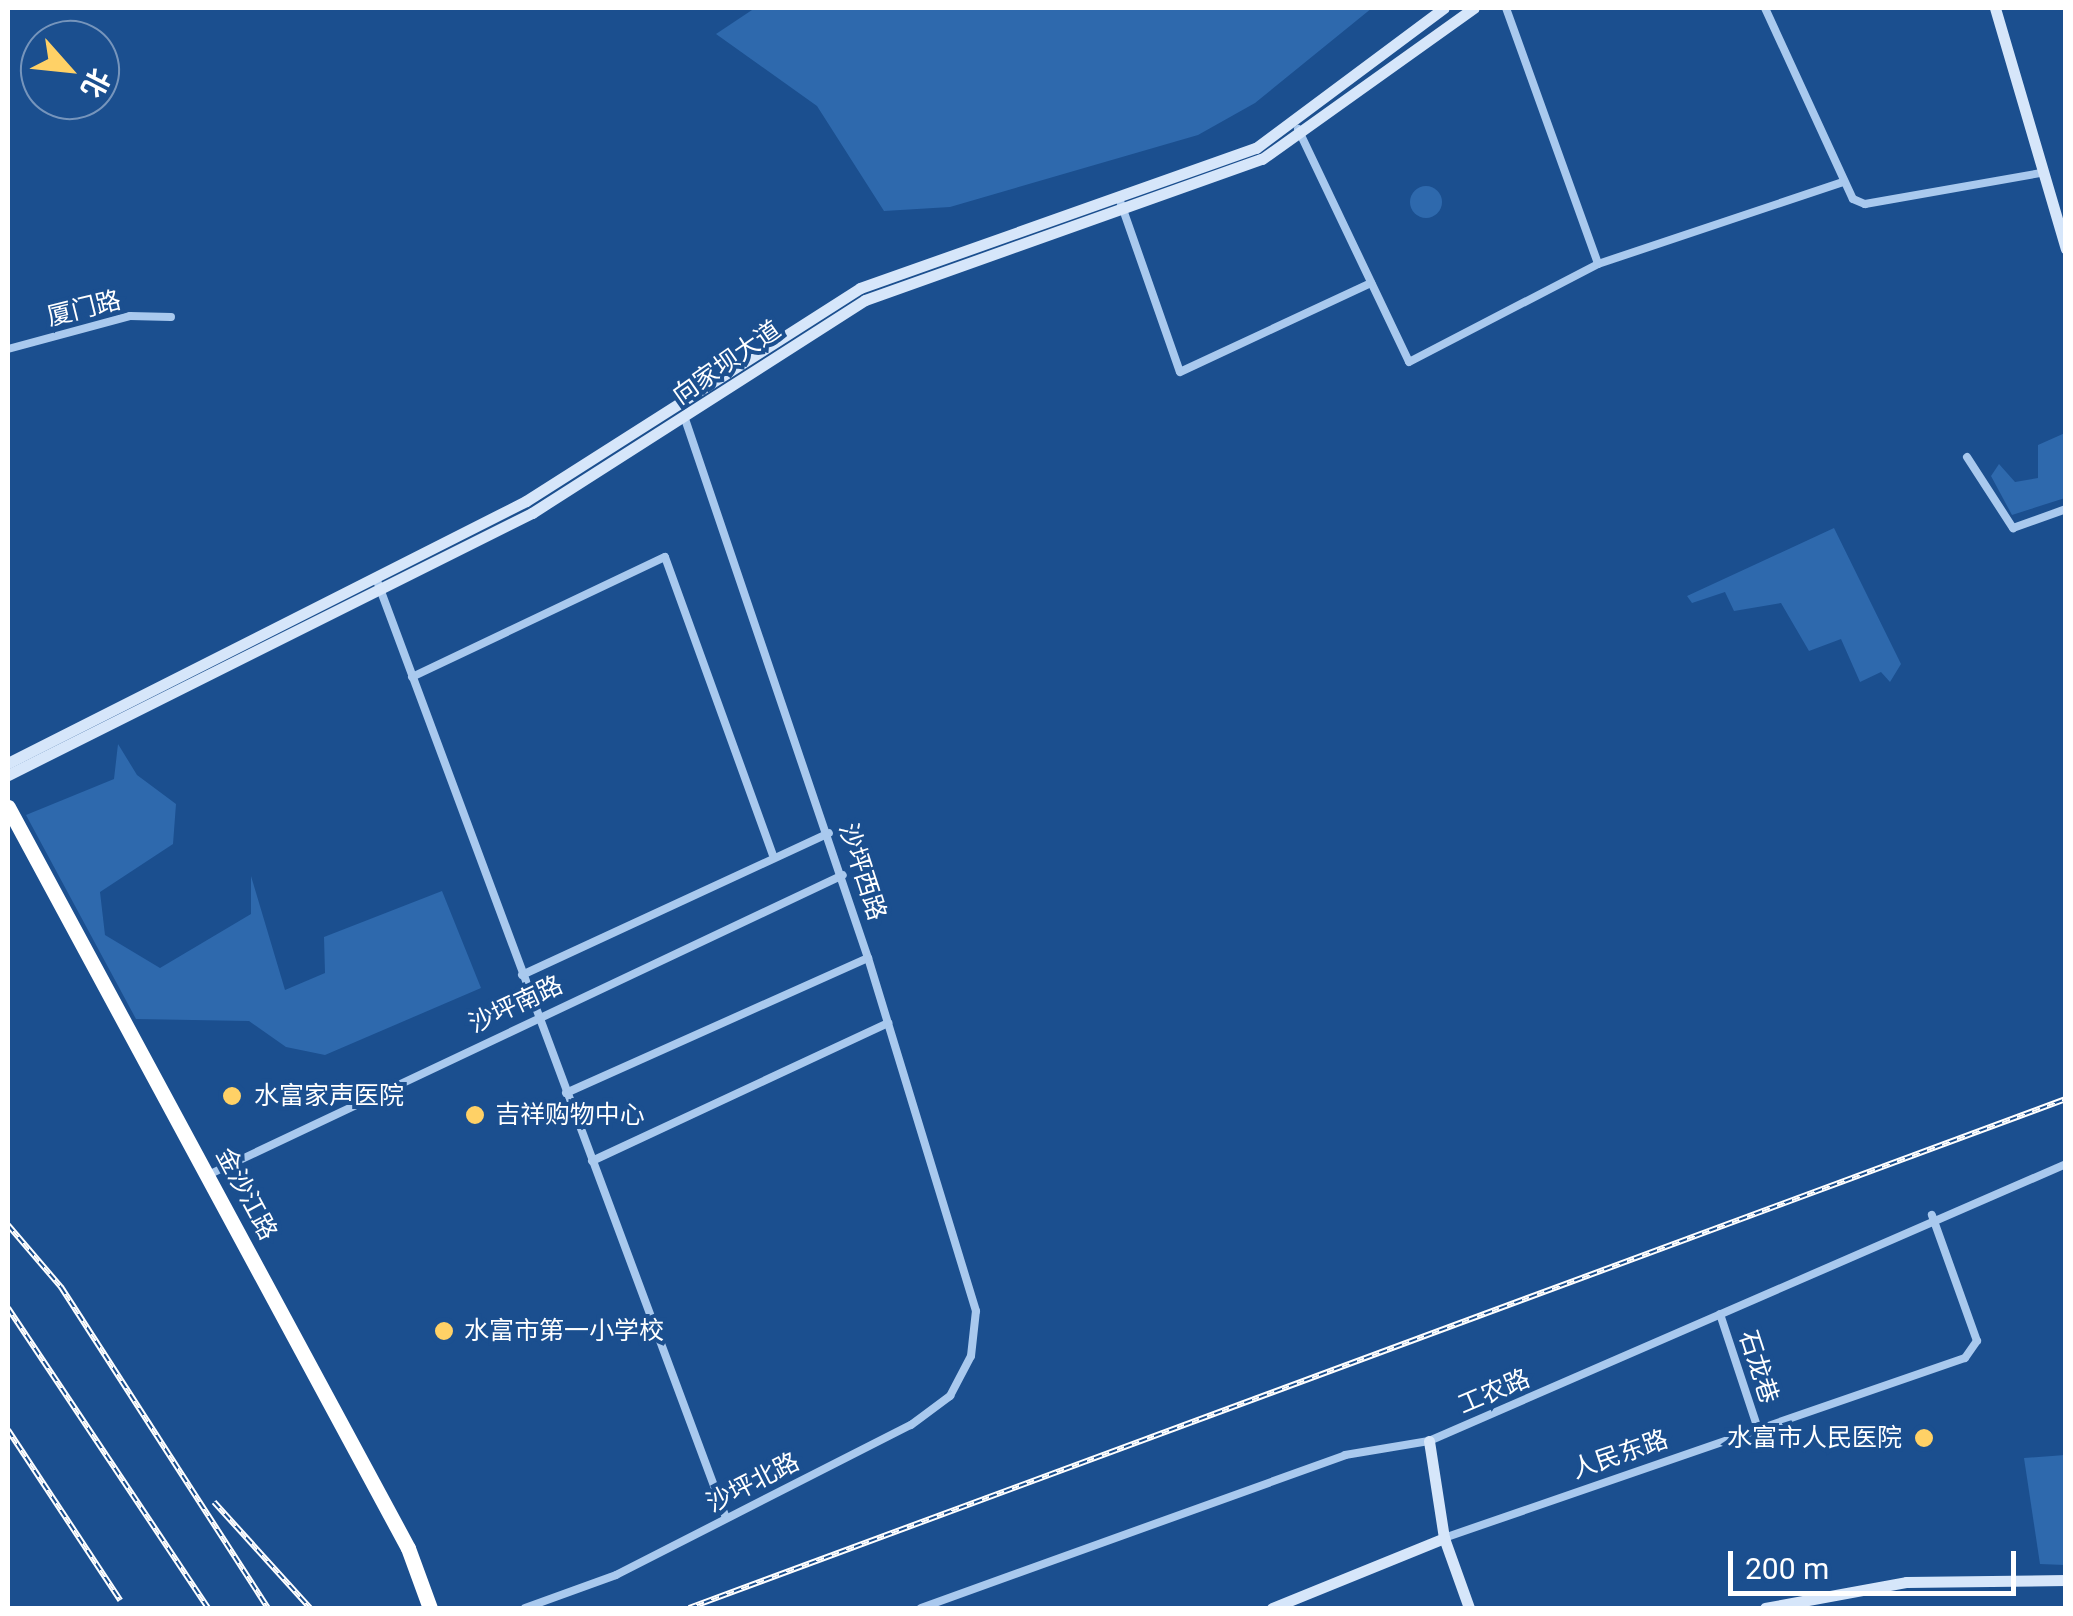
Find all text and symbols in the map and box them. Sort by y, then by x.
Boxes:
north arrow [20,20,120,120]
text: 北 [74,63,116,103]
street label: 厦门路 [44,285,124,333]
street label: 向家坝大道 [667,315,787,411]
street label: 沙坪西路 [832,820,892,924]
street label: 沙坪南路 [464,970,568,1040]
place label: 水富家声医院 [254,1081,404,1111]
marker: 水富家声医院 [219,1083,245,1109]
place label: 吉祥购物中心 [495,1100,645,1130]
marker: 吉祥购物中心 [464,1104,486,1126]
street label: 金沙江路 [209,1143,283,1245]
place label: 水富市第一小学校 [464,1316,664,1346]
marker: 水富市第一小学校 [433,1320,455,1342]
street label: 石龙巷 [1732,1327,1784,1407]
street label: 工农路 [1454,1364,1534,1420]
place label: 水富市人民医院 [1727,1423,1902,1453]
street label: 人民东路 [1568,1425,1672,1485]
marker: 水富市人民医院 [1911,1425,1937,1451]
street label: 沙坪北路 [702,1447,804,1519]
scale bar [1733,1531,2020,1593]
text: 200 m [1745,1551,1829,1586]

